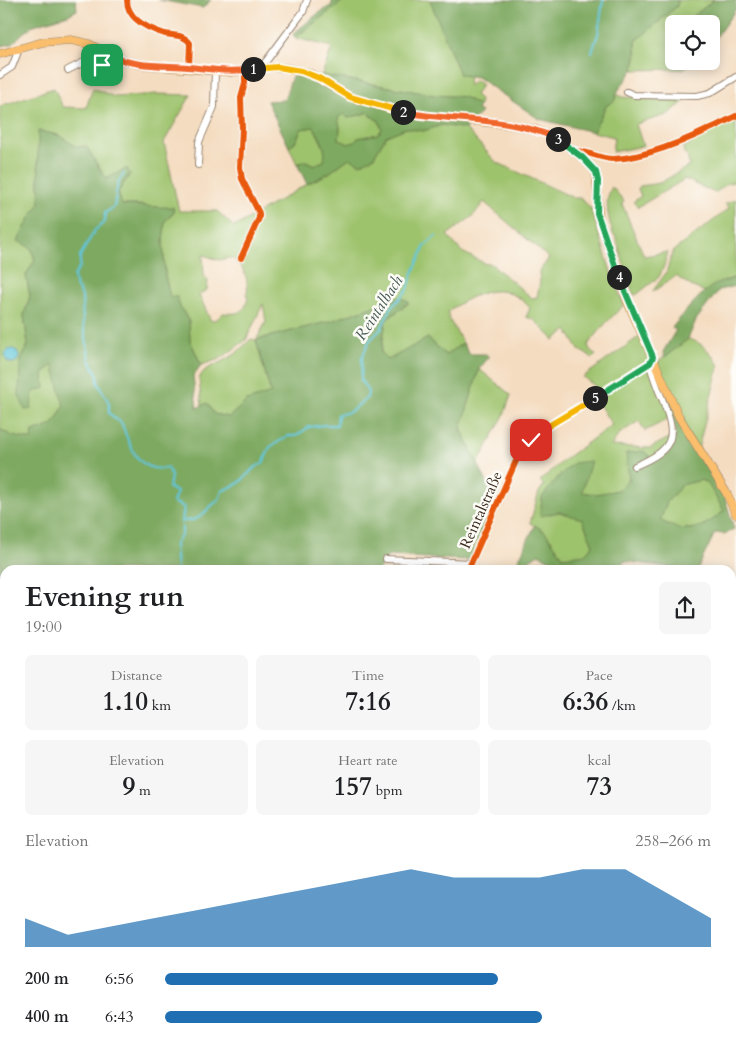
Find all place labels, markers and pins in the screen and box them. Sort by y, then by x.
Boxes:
pin [81,44,123,86]
pin: 1 [240,56,266,82]
pin: 2 [390,100,416,124]
pin: 3 [546,126,570,152]
pin: 4 [606,264,632,290]
pin: 5 [582,386,608,410]
pin [510,419,552,461]

